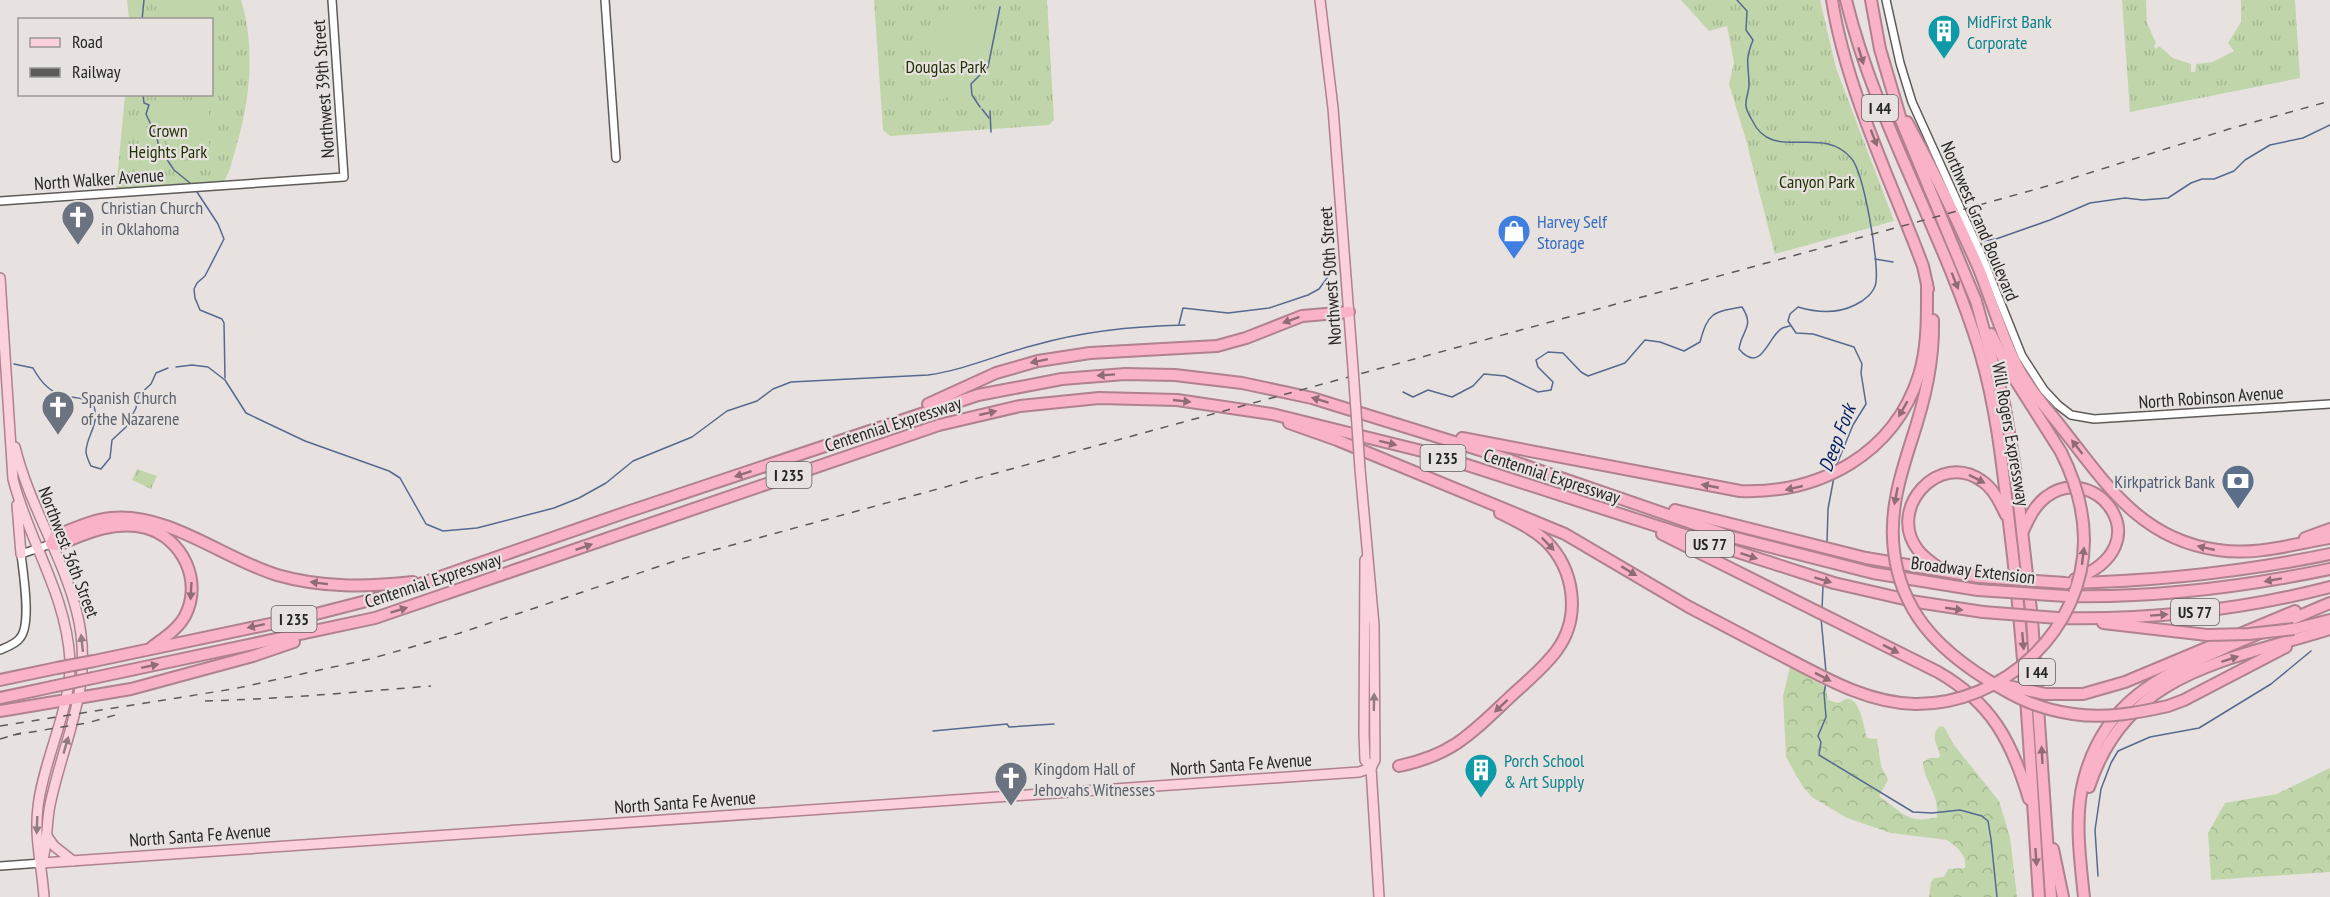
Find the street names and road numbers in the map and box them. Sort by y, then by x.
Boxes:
street label: Northwest 39th Street [307,19,339,159]
road number: I 44 [1862,95,1898,121]
street label: Northwest Grand Boulevard [1936,138,2024,304]
street label: North Walker Avenue [33,163,165,195]
street label: Northwest 50th Street [1314,206,1346,346]
street label: Will Rogers Expressway [1987,360,2035,508]
street label: North Robinson Avenue [2138,380,2284,414]
street label: Centennial Expressway [822,391,964,457]
street label: Centennial Expressway [1481,443,1623,509]
road number: I 235 [1420,445,1466,471]
road number: I 235 [766,462,812,488]
street label: Northwest 36th Street [33,483,105,621]
road number: US 77 [1686,531,1734,557]
street label: Centennial Expressway [362,547,504,613]
street label: Broadway Extension [1910,551,2036,589]
road number: US 77 [2171,599,2219,625]
road number: I 235 [272,606,316,632]
road number: I 44 [2019,659,2055,685]
street label: North Santa Fe Avenue [1169,748,1313,780]
street label: North Santa Fe Avenue [613,786,757,818]
street label: North Santa Fe Avenue [128,819,272,851]

